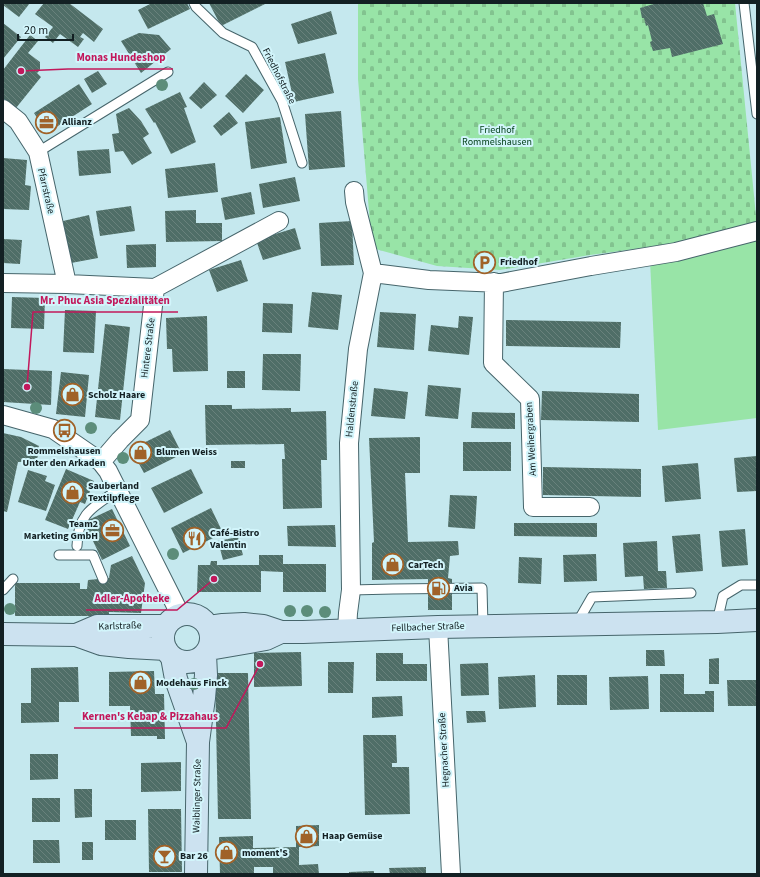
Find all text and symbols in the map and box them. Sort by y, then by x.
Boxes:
scale bar [18,16,73,42]
text: 20 m [24,22,48,39]
callout: Monas Hundeshop [68,46,173,69]
street label: Friedhofstraße [259,46,299,107]
text: Monas Hundeshop [76,50,166,65]
office icon: Allianz [34,109,60,135]
place label: Allianz [61,115,92,129]
park label: Friedhof Rommelshausen [462,123,532,149]
street label: Pfarrstraße [34,167,58,215]
parking icon: Friedhof [472,249,498,275]
place label: Friedhof [500,255,538,269]
callout: Mr. Phuc Asia Spezialitäten [33,289,178,312]
text: Mr. Phuc Asia Spezialitäten [40,293,170,308]
street label: Hintere Straße [137,317,159,379]
street label: Haldenstraße [342,380,362,438]
shop icon: Scholz Haare [60,382,86,408]
place label: Scholz Haare [88,388,145,402]
street label: Am Weihergraben [522,402,540,476]
bus stop icon: Rommelshausen Unter den Arkaden [51,418,77,444]
shop icon: Blumen Weiss [128,439,154,465]
place label: Rommelshausen Unter den Arkaden [23,444,106,470]
place label: Blumen Weiss [156,445,218,459]
shop icon: Sauberland Textilpflege [60,479,86,505]
place label: Sauberland Textilpflege [88,479,140,505]
place label: Team2 Marketing GmbH [24,517,98,543]
office icon: Team2 Marketing GmbH [100,517,126,543]
restaurant icon: Café-Bistro Valentin [181,526,207,552]
place label: Café-Bistro Valentin [209,526,260,552]
shop icon: CarTech [380,552,406,578]
place label: CarTech [408,558,444,572]
fuel station icon: Avia [426,575,452,601]
place label: Avia [453,581,473,595]
callout: Adler-Apotheke [86,587,177,610]
text: Adler-Apotheke [93,591,170,606]
street label: Karlstraße [98,618,142,634]
street label: Fellbacher Straße [391,619,465,635]
shop icon: Modehaus Finck [128,670,154,696]
place label: Modehaus Finck [156,676,228,690]
callout: Kernen's Kebap & Pizzahaus [74,705,226,728]
text: Kernen's Kebap & Pizzahaus [82,709,218,724]
street label: Hegnacher Straße [435,712,453,788]
street label: Waiblinger Straße [189,759,205,833]
shop icon: Haap Gemüse [294,823,320,849]
place label: Haap Gemüse [322,829,382,843]
shop icon: moment'S [213,840,239,866]
bar icon: Bar 26 [152,843,178,869]
place label: moment'S [242,846,288,860]
place label: Bar 26 [180,849,208,863]

